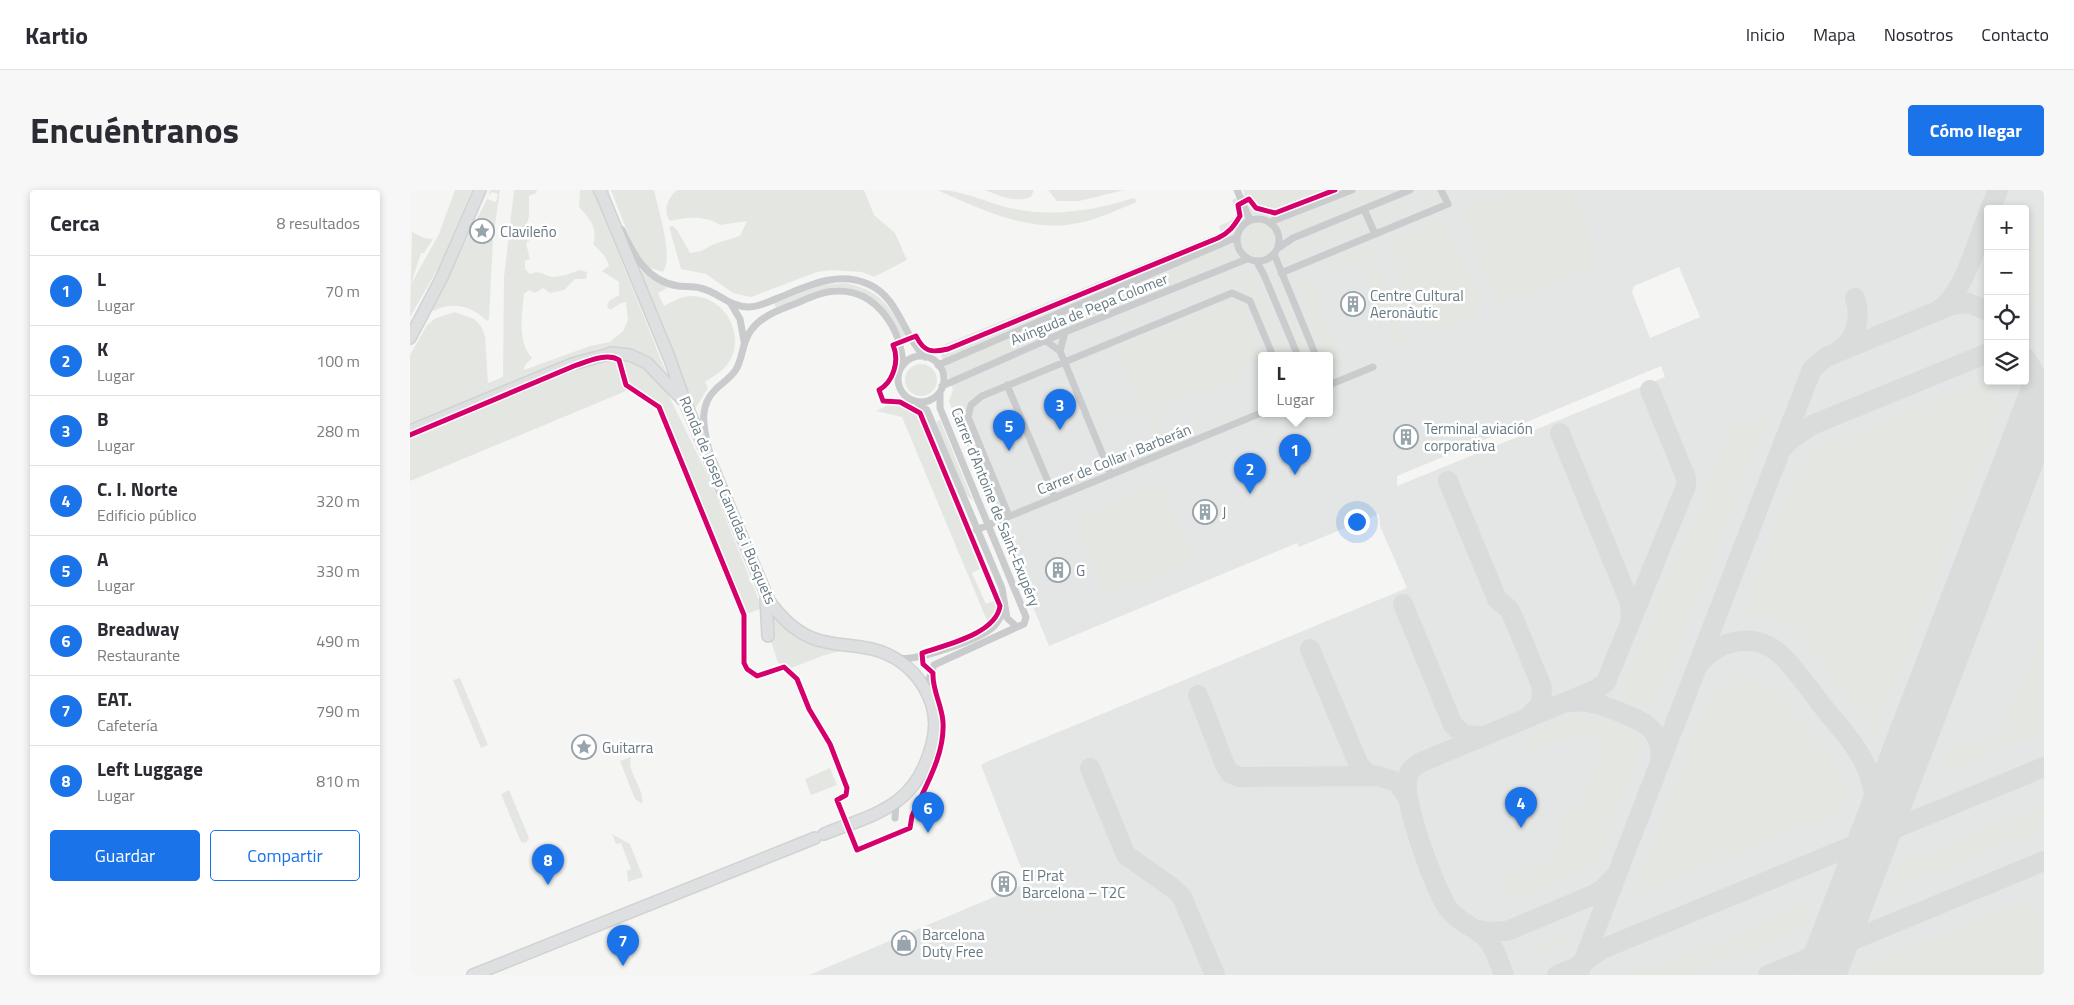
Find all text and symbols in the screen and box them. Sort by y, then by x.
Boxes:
text: Kartio [25,17,88,53]
text: Inicio [1746,21,1785,48]
text: Mapa [1813,21,1856,48]
text: Nosotros [1884,21,1953,48]
text: Contacto [1981,21,2049,48]
text: Encuéntranos [30,103,239,157]
button: Cómo llegar [1908,105,2044,156]
map controls [1984,205,2029,385]
button: + [1984,205,2029,250]
text: Cerca [50,207,100,239]
text: 8 resultados [276,211,360,235]
place icon: Clavileño [469,218,495,244]
place label: Clavileño [500,220,557,243]
button: − [1984,250,2029,295]
text: L [97,264,106,293]
street label: Avinguda de Pepa Colomer [1007,267,1171,351]
text: 1 [62,279,70,303]
text: 70 m [325,279,360,303]
place label: Centre Cultural Aeronàutic [1370,284,1464,324]
building icon: Centre Cultural Aeronàutic [1340,291,1366,317]
text: Lugar [97,293,135,317]
button: locate [1984,295,2029,340]
text: K [97,334,108,363]
button: layers [1984,340,2029,385]
text: 2 [62,349,70,373]
text: 100 m [316,349,360,373]
popup [1258,352,1333,417]
text: L [1277,358,1286,387]
text: Lugar [97,363,135,387]
text: Lugar [1277,387,1314,411]
pin: 3 [1044,389,1076,430]
street label: Ronda de Josep Canudas i Busquets [674,392,782,608]
text: B [97,404,109,433]
street label: Carrer d'Antoine de Saint-Exupéry [945,404,1047,610]
pin: 5 [993,410,1025,451]
place label: Terminal aviación corporativa [1424,417,1533,457]
street label: Carrer de Collar i Barberán [1033,418,1195,500]
text: 3 [62,419,70,443]
text: 280 m [316,419,360,443]
building icon: Terminal aviación corporativa [1393,424,1419,450]
text: Lugar [97,433,135,457]
pin: 1 [1279,434,1311,475]
pin: 2 [1234,453,1266,494]
text: C. I. Norte [97,474,178,503]
text: 4 [62,489,70,513]
text: 320 m [316,489,360,513]
building icon: J [1192,499,1218,525]
place label: J [1222,501,1226,524]
text: Edificio público [97,503,197,527]
your location [1344,509,1370,535]
text: A [97,544,108,573]
building icon: G [1045,557,1071,583]
text: 5 [62,559,70,583]
text: 330 m [316,559,360,583]
place label: G [1076,559,1085,582]
text: Lugar [97,573,135,597]
text: Breadway [97,614,179,643]
text: 6 [62,629,70,653]
text: 490 m [316,629,360,653]
text: Restaurante [97,643,180,667]
text: EAT. [97,684,132,713]
text: 7 [62,699,70,723]
text: 790 m [316,699,360,723]
text: Cafetería [97,713,158,737]
place icon: Guitarra [571,734,597,760]
place label: Guitarra [602,736,654,759]
text: Left Luggage [97,754,203,783]
text: 8 [62,769,70,793]
text: 810 m [316,769,360,793]
text: Lugar [97,783,135,807]
pin: 4 [1505,787,1537,828]
pin: 6 [912,792,944,833]
button: Guardar [50,830,200,881]
button: Compartir [210,830,360,881]
pin: 8 [532,844,564,885]
place label: El Prat Barcelona – T2C [1022,864,1125,904]
building icon: El Prat Barcelona – T2C [991,871,1017,897]
place label: Barcelona Duty Free [922,923,985,963]
pin: 7 [607,925,639,966]
shop icon: Barcelona Duty Free [891,930,917,956]

